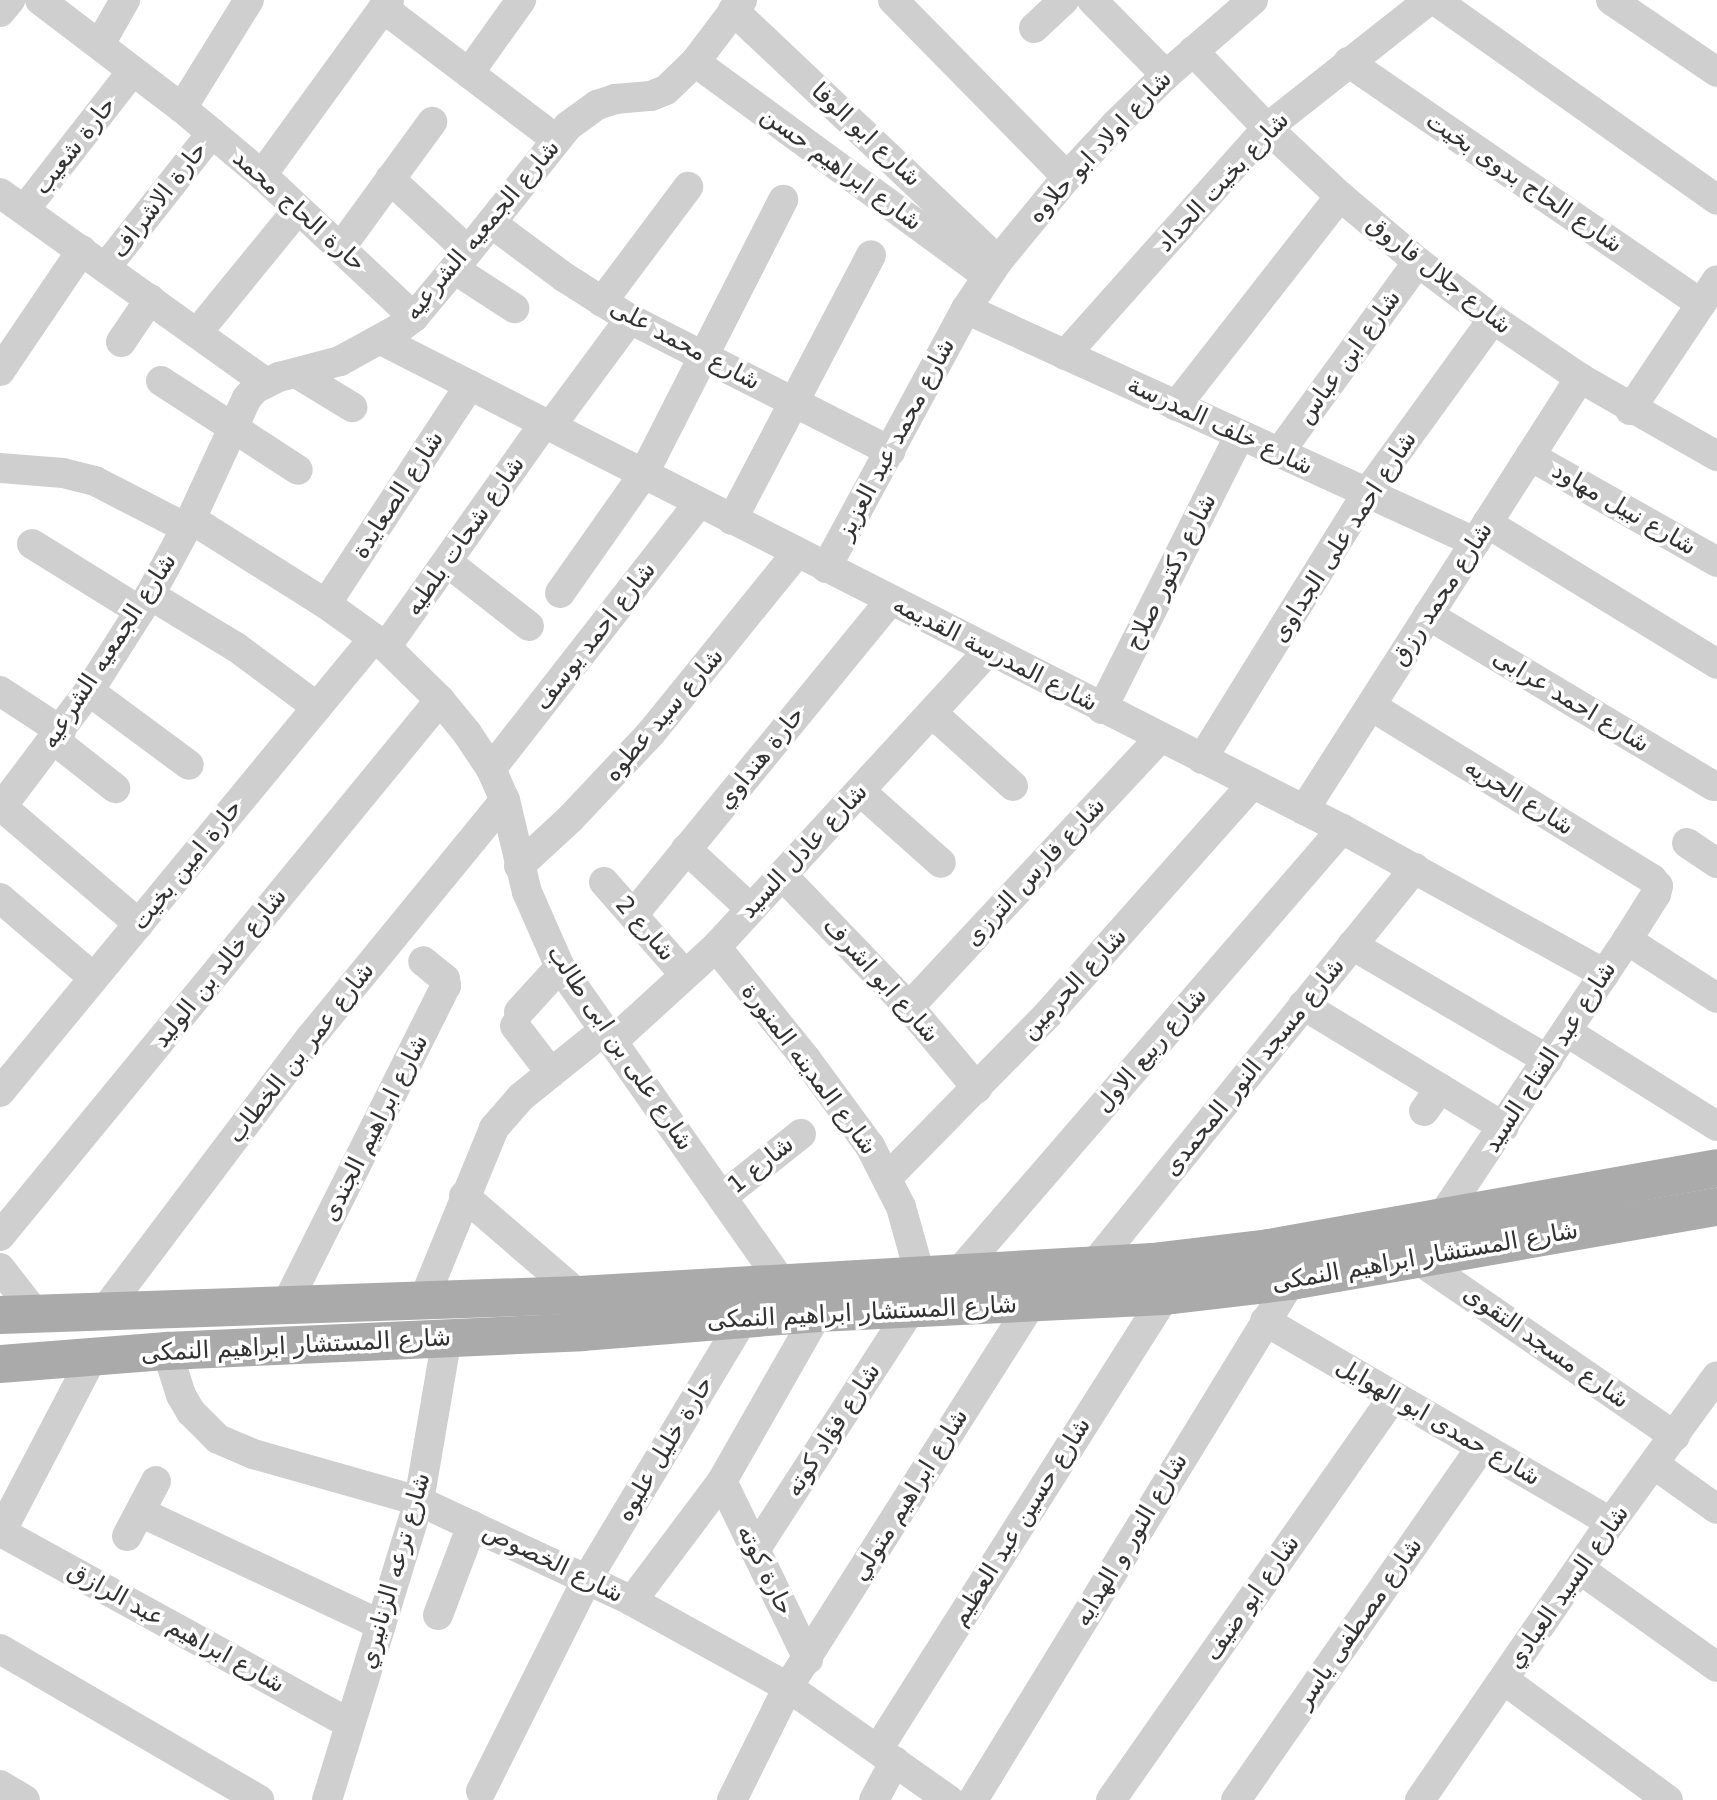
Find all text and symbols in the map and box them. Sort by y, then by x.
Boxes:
street label: شارع اولاد ابو حلاوه [1022,65,1178,229]
street label: شارع ابو الوفا [805,77,927,193]
street label: حارة شعيب [28,91,122,201]
street label: شارع ابراهيم حسن [755,101,927,237]
street label: شارع بخيت الحداد [1151,106,1295,258]
street label: شارع الحاج بدوى بخيت [1420,106,1628,260]
street label: شارع الجمعيه الشرعيه [398,134,566,326]
street label: حارة الاشراف [105,136,213,264]
street label: حارة الحاج محمد [227,144,371,278]
street label: شارع جلال فاروق [1361,210,1517,340]
street label: شارع ابن عباس [1291,284,1407,430]
street label: شارع محمد على [605,293,765,397]
street label: شارع محمد عبد العزيز [831,333,961,545]
street label: شارع خلف المدرسة [1123,370,1317,482]
street label: شارع الصعايدة [346,426,450,564]
street label: شارع احمد على الجداوى [1265,426,1423,648]
street label: شارع شحات بلطيه [399,451,531,621]
street label: شارع نبيل مهاود [1547,456,1701,562]
street label: شارع دكتور صلاح [1119,489,1223,655]
street label: شارع محمد رزق [1385,517,1499,671]
street label: شارع الجمعيه الشرعيه [35,548,183,754]
street label: شارع احمد يوسف [528,556,662,716]
street label: شارع المدرسة القديمه [888,590,1102,718]
street label: شارع سيد عطوه [598,642,730,788]
street label: شارع احمد عرابى [1488,643,1654,759]
street label: حارة هنداوي [711,701,811,815]
street label: شارع الحريه [1459,752,1579,842]
street label: شارع عادل السيد [734,778,874,924]
street label: شارع فارس الترزى [959,792,1111,952]
street label: حارة امين بخيت [126,794,248,936]
street label: شارع خالد بن الوليد [147,882,293,1054]
street label: شارع 2 [609,891,681,967]
street label: شارع ابو اشرف [817,911,945,1049]
street label: شارع الحرمين [1015,922,1133,1046]
street label: شارع على بن ابى طالب [540,940,700,1156]
street label: شارع مسجد النور المحمدى [1157,952,1351,1182]
street label: شارع عبد الفتاح السيد [1478,956,1622,1158]
street label: شارع عمر بن الخطاب [221,957,381,1149]
street label: شارع المدينه المنورة [735,977,883,1161]
street label: شارع ربيع الاول [1089,982,1213,1118]
street label: شارع ابراهيم الجندى [315,1030,435,1226]
street label: شارع 1 [722,1130,800,1200]
street label: شارع المستشار ابراهيم النمكى [1270,1216,1580,1298]
street label: شارع مسجد التقوى [1458,1279,1634,1415]
street label: شارع المستشار ابراهيم النمكى [706,1290,1018,1336]
street label: شارع المستشار ابراهيم النمكى [140,1323,452,1369]
street label: شارع حمدى ابو الهوايل [1331,1352,1545,1492]
street label: شارع فؤاد كوته [779,1358,887,1502]
street label: حارة خليل عليوه [610,1371,720,1527]
street label: شارع ابراهيم متولي [845,1404,975,1586]
street label: شارع حسين عبد العظيم [945,1412,1097,1632]
street label: شارع النور و الهدايه [1068,1448,1194,1632]
street label: شارع ترعه الزنانيري [353,1470,437,1672]
street label: شارع السيد العبادي [1501,1500,1635,1674]
street label: شارع الخصوص [478,1517,628,1609]
street label: حارة كوته [731,1520,799,1620]
street label: شارع ابو ضيف [1198,1530,1306,1666]
street label: شارع مصطفى ياسر [1289,1532,1429,1714]
street label: شارع ابراهيم عبد الرازق [62,1556,290,1700]

